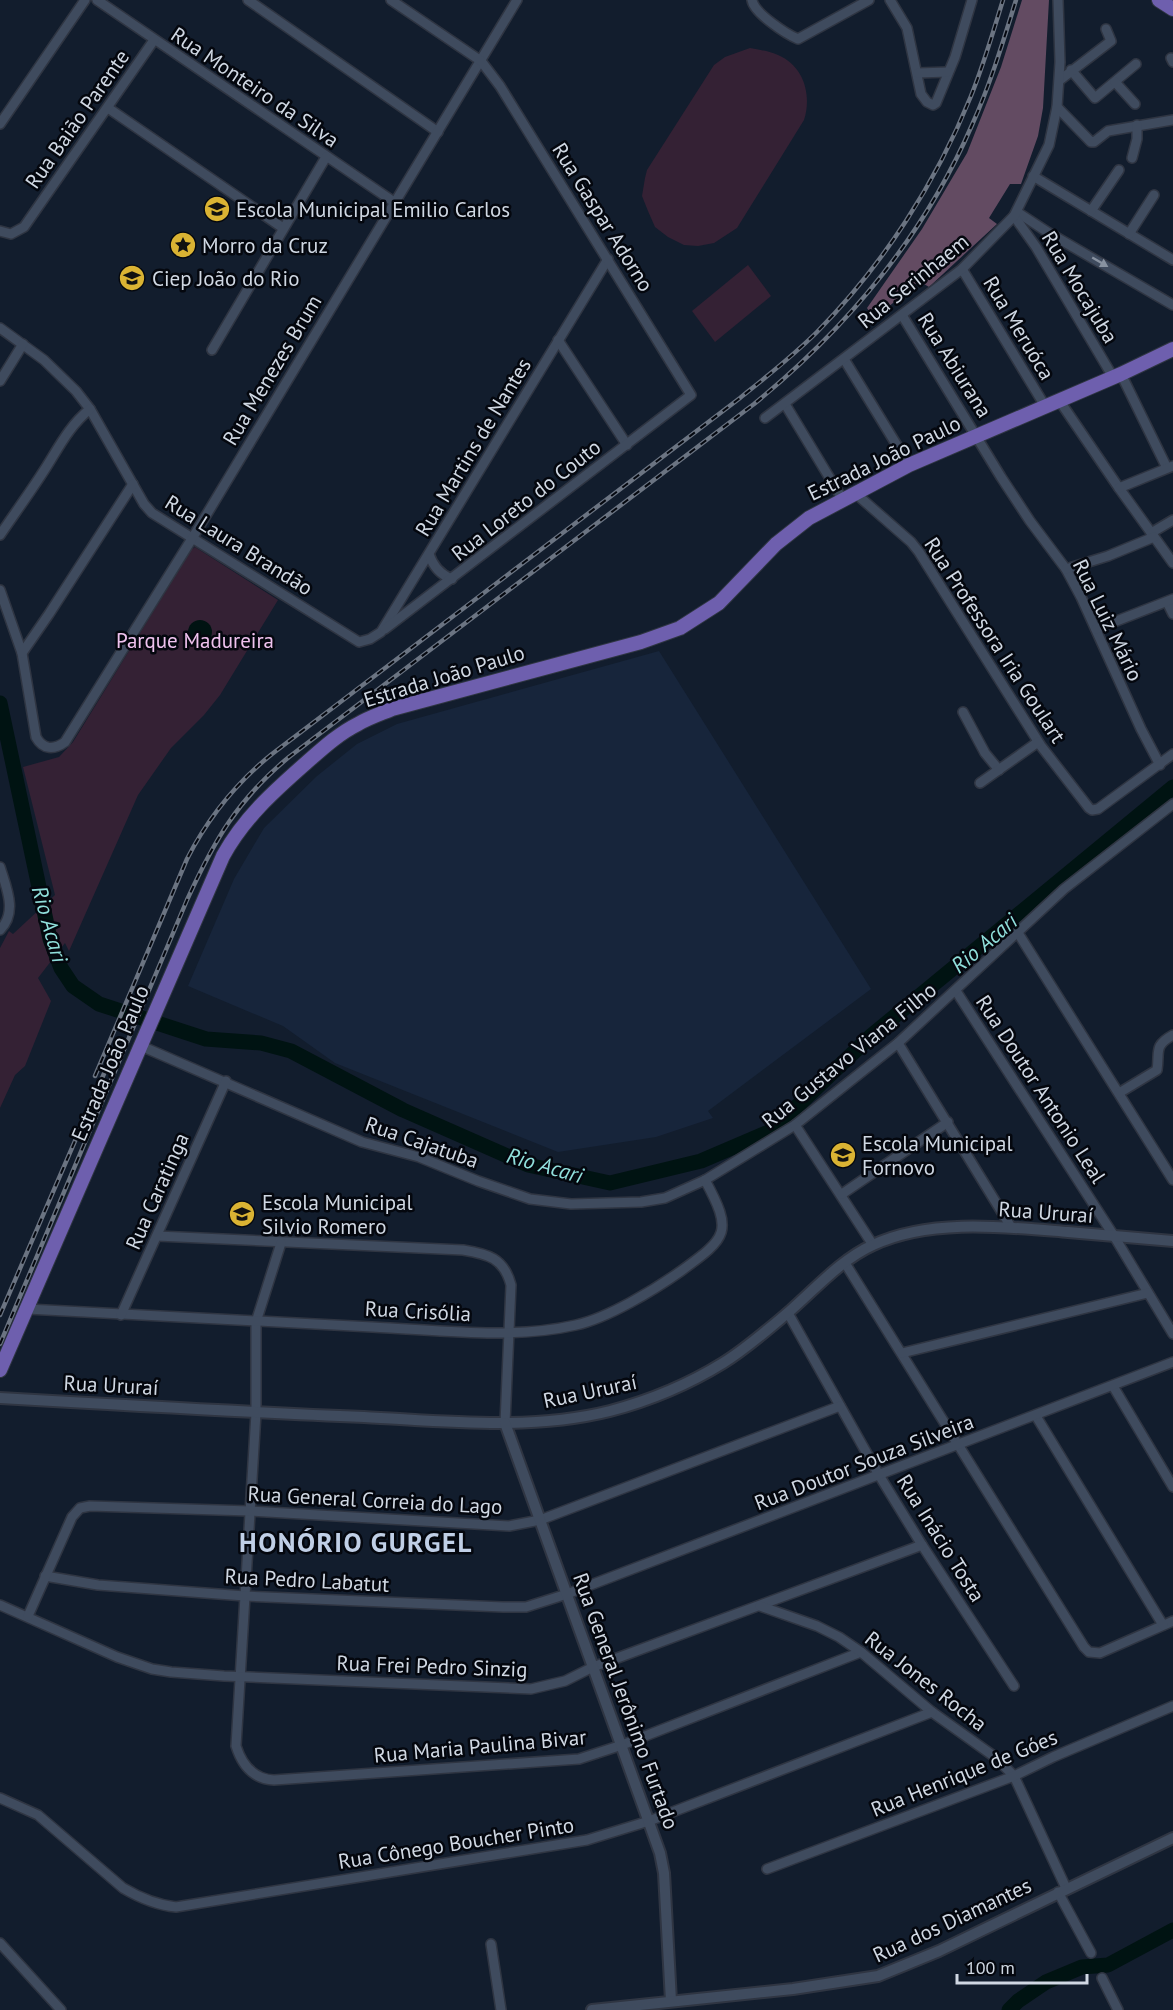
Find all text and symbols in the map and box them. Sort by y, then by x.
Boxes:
street label: Rua Monteiro da Silva [166,21,344,153]
street label: Rua Baião Parente [19,44,135,194]
street label: Rua Gaspar Adorno [546,138,660,296]
school or university icon: Escola Municipal Emilio Carlos [202,194,232,224]
place label: Escola Municipal Emilio Carlos [236,196,510,223]
street label: Rua Mocajuba [1036,226,1124,348]
street label: Rua Serinhaem [852,228,974,334]
place icon: Morro da Cruz [168,230,198,260]
place label: Morro da Cruz [202,232,328,259]
one-way arrow [1092,257,1109,267]
school or university icon: Ciep João do Rio [117,263,147,293]
place label: Ciep João do Rio [152,265,299,292]
street label: Rua Meruóca [977,271,1061,385]
street label: Rua Menezes Brum [216,290,328,450]
street label: Rua Abiurana [912,307,998,423]
street label: Rua Martins de Nantes [409,353,537,541]
street label: Estrada João Paulo [803,409,965,507]
street label: Rua Loreto do Couto [446,433,606,567]
street label: Rua Laura Brandão [160,489,318,601]
street label: Rua Professora Iria Goulart [918,532,1072,748]
street label: Rua Luiz Mário [1067,555,1149,685]
park label: Parque Madureira [116,627,274,654]
street label: Estrada João Paulo [360,639,528,713]
water label: Rio Acari [26,882,75,967]
water label: Rio Acari [945,906,1024,979]
street label: Rua Gustavo Viana Filho [756,976,942,1134]
street label: Estrada João Paulo [65,981,155,1145]
street label: Rua Doutor Antonio Leal [970,990,1112,1188]
street label: Rua Cajatuba [362,1110,482,1174]
street label: Rua Caratinga [119,1128,195,1254]
place label: Escola Municipal Fornovo [862,1130,1013,1181]
school or university icon: Escola Municipal Fornovo [828,1140,858,1170]
water label: Rio Acari [503,1141,588,1190]
place label: Escola Municipal Silvio Romero [262,1189,413,1240]
street label: Rua Ururaí [998,1195,1095,1229]
school or university icon: Escola Municipal Silvio Romero [227,1199,257,1229]
street label: Rua Crisólia [364,1295,472,1327]
street label: Rua Ururaí [541,1368,640,1414]
street label: Rua Ururaí [63,1369,159,1401]
street label: Rua Doutor Souza Silveira [751,1408,977,1516]
street label: Rua Inácio Tosta [891,1469,991,1607]
street label: Rua General Correia do Lago [247,1480,503,1520]
district label: HONÓRIO GURGEL [239,1525,473,1559]
street label: Rua Pedro Labatut [224,1562,390,1598]
street label: Rua General Jerônimo Furtado [567,1569,685,1833]
street label: Rua Jones Rocha [859,1625,993,1737]
street label: Rua Frei Pedro Sinzig [336,1649,528,1683]
street label: Rua Maria Paulina Bivar [373,1723,587,1769]
street label: Rua Henrique de Góes [867,1723,1061,1823]
street label: Rua Cônego Boucher Pinto [336,1811,576,1875]
street label: Rua dos Diamantes [868,1871,1036,1969]
scale bar [957,1947,1088,1985]
text: 100 m [966,1956,1015,1979]

